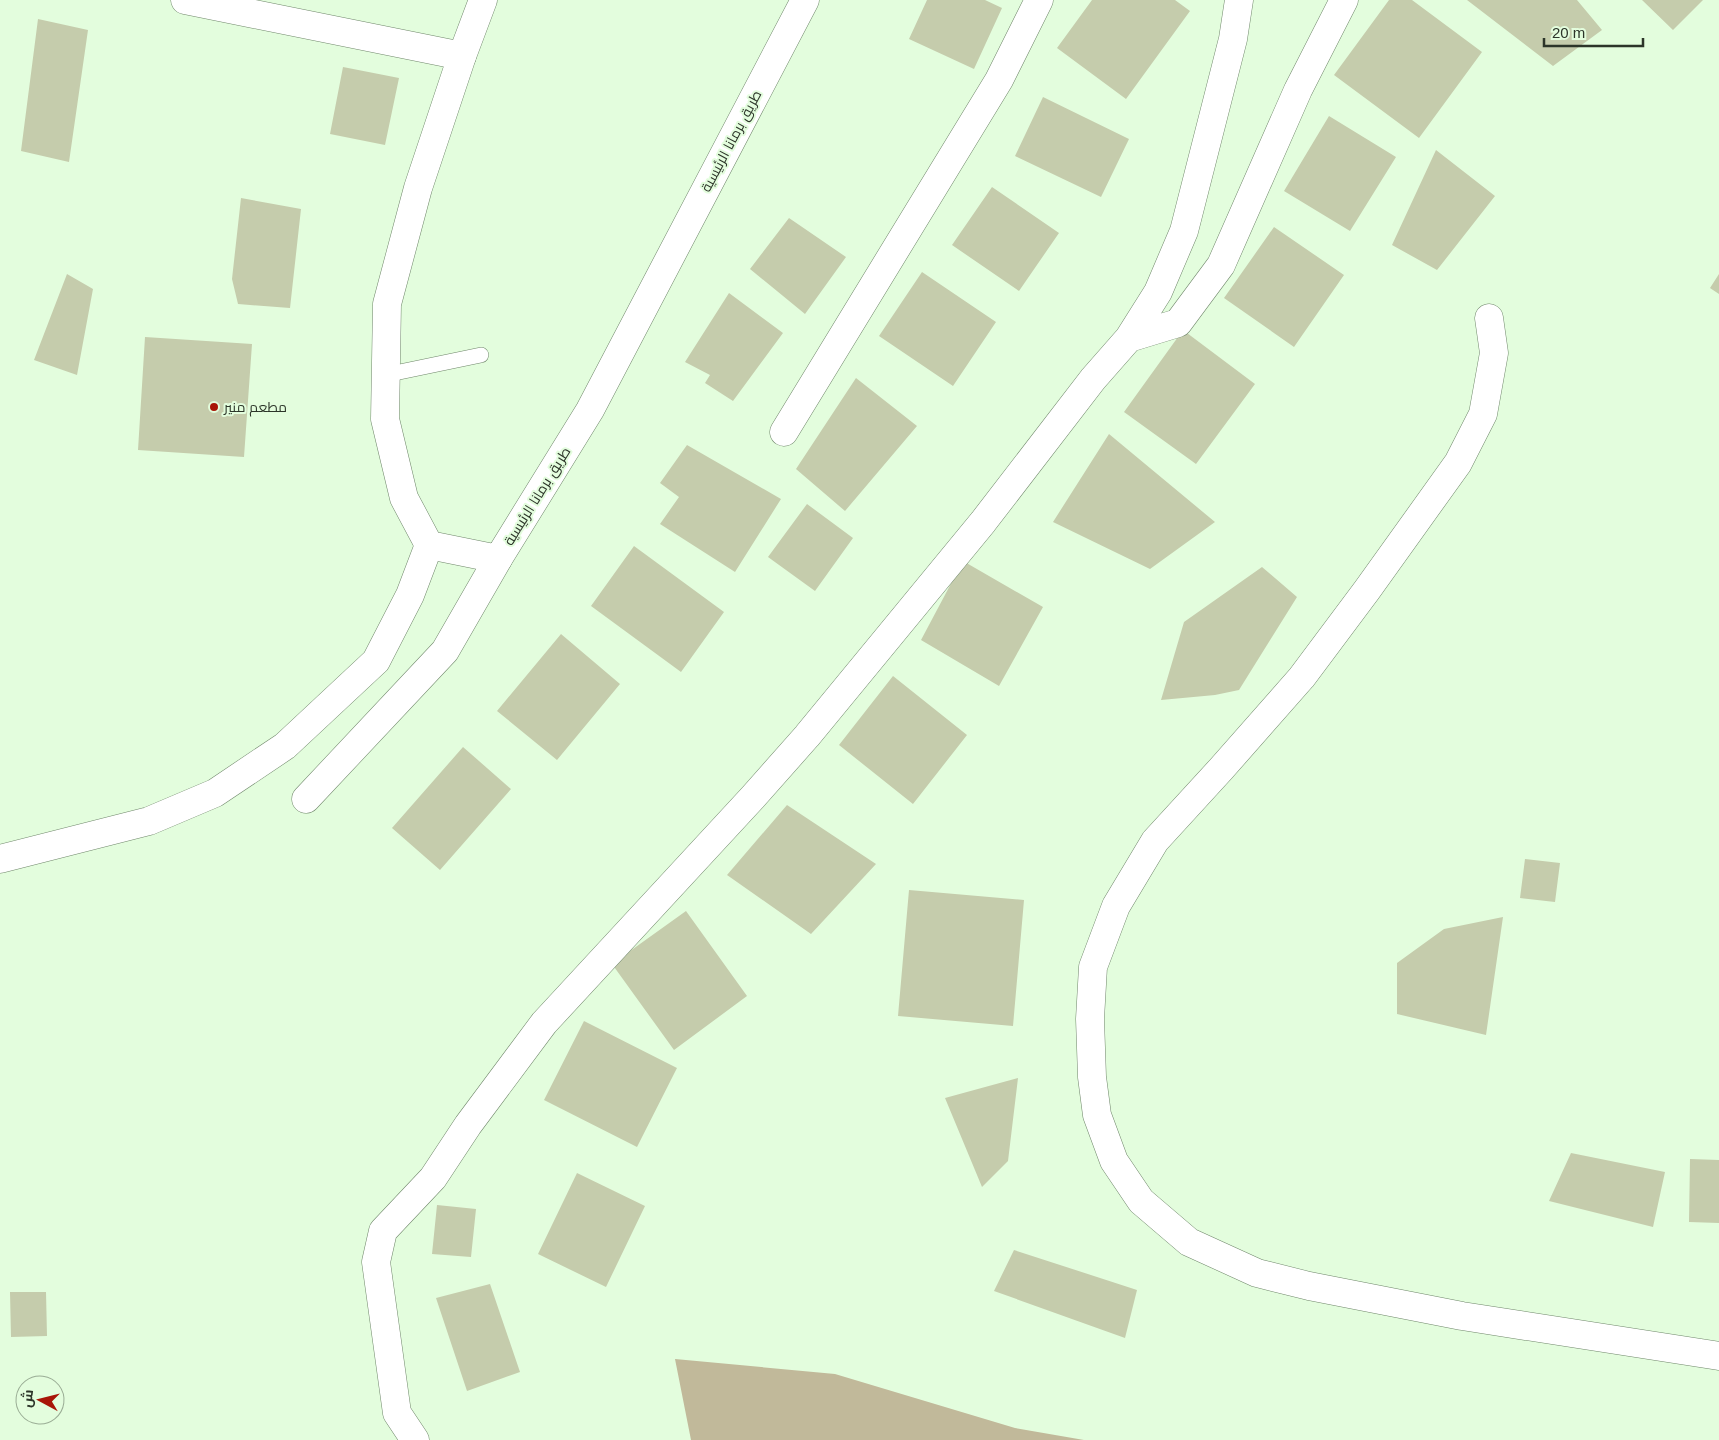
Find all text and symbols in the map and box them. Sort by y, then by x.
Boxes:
scale bar [1544,15,1643,47]
text: 20 m [1552,24,1585,41]
street label: طريق برمانا الرئيسية [697,88,765,195]
place label: مطعم منير [223,399,287,417]
marker: مطعم منير [208,401,220,413]
street label: طريق برمانا الرئيسية [500,444,574,549]
north arrow [15,1375,65,1425]
text: ش [18,1388,37,1408]

